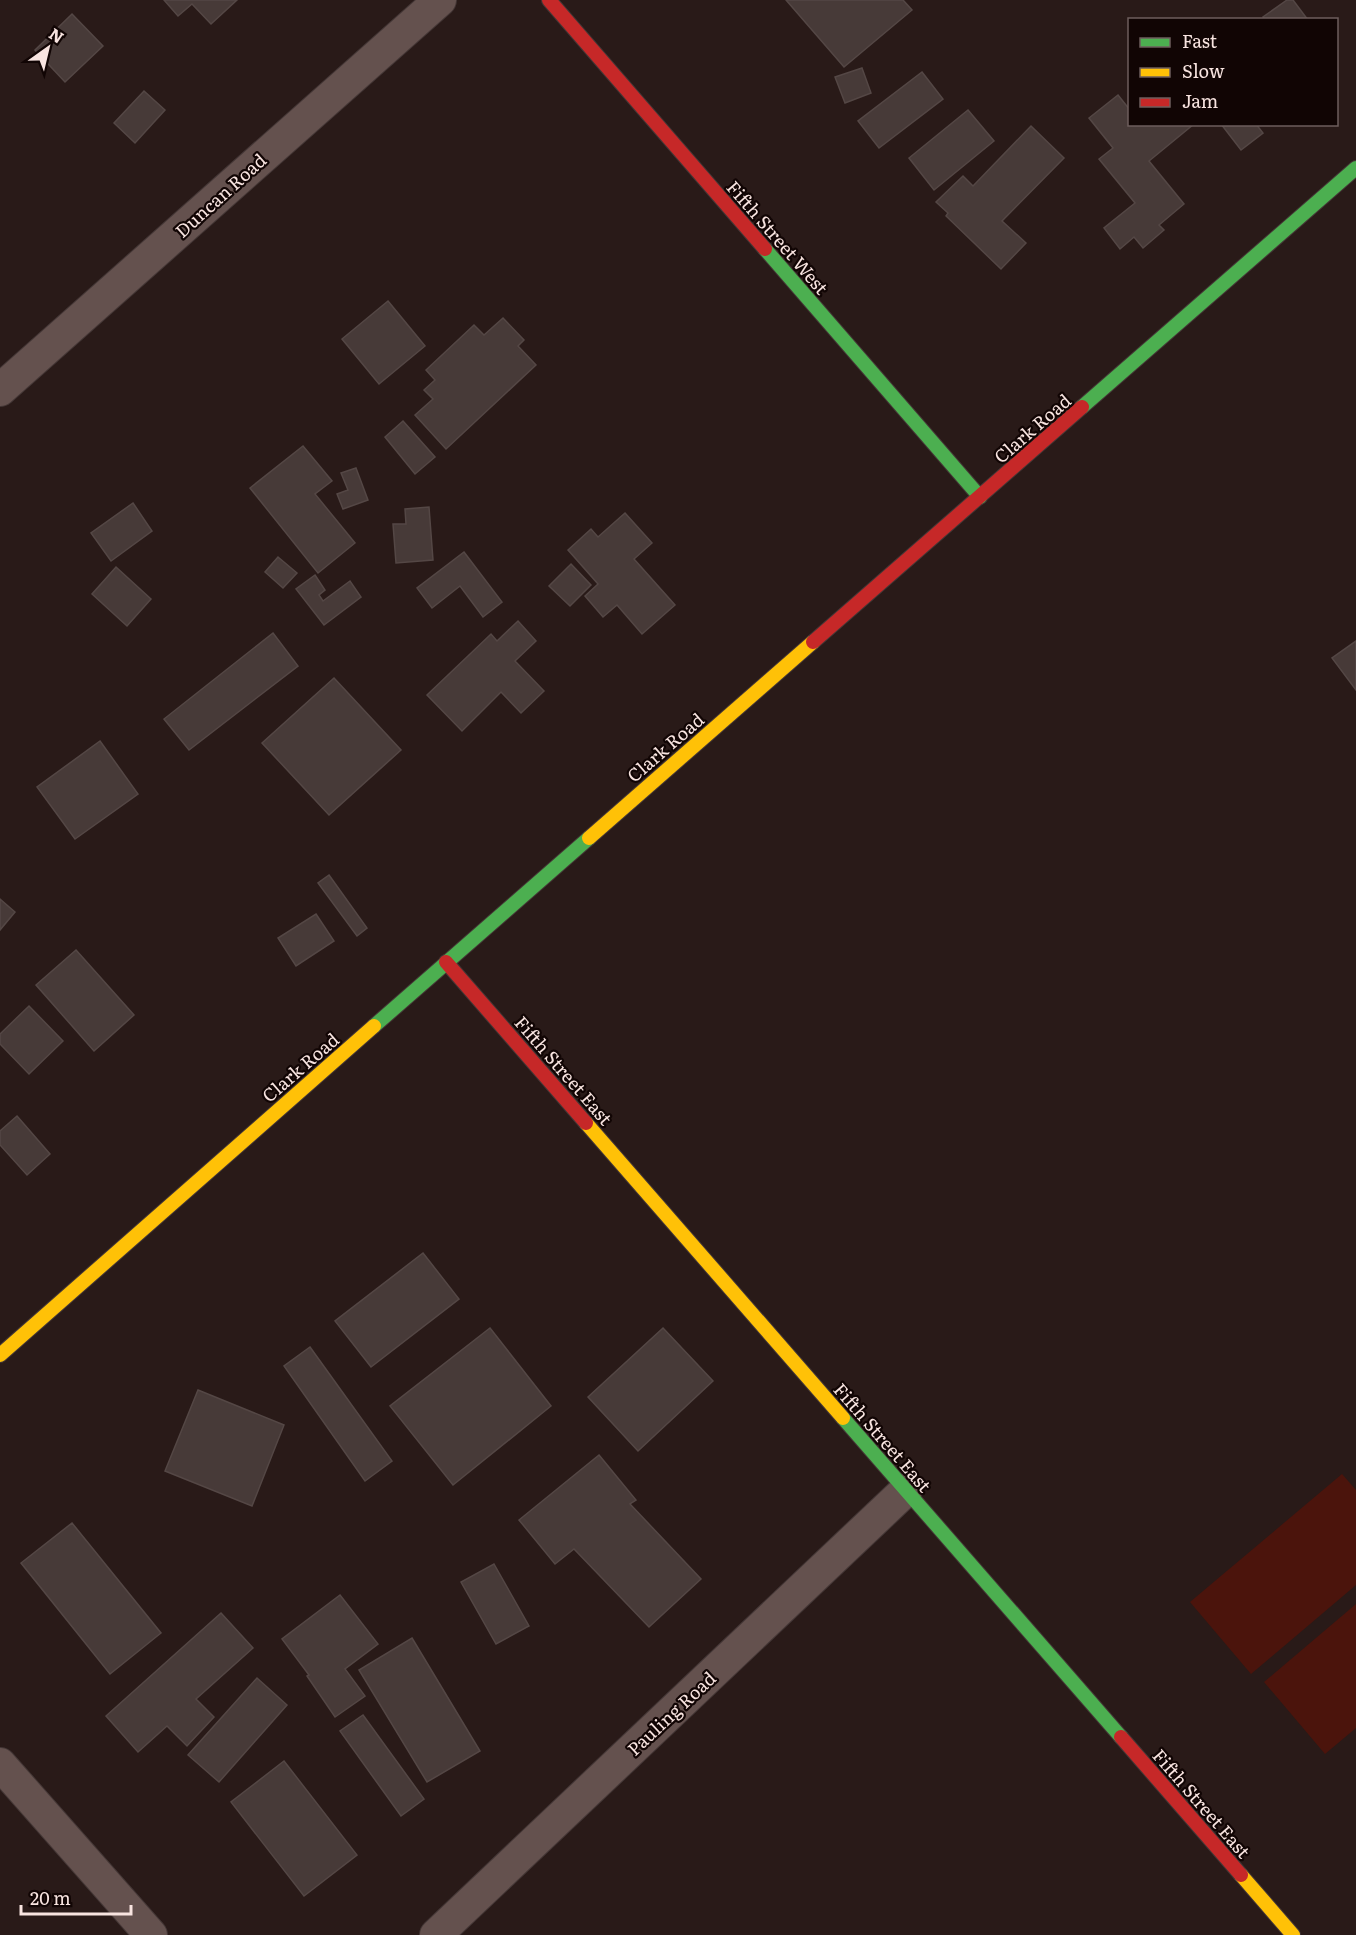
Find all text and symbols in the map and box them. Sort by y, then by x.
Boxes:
north arrow [18,18,78,78]
legend [1128,18,1338,126]
text: N [45,21,69,48]
text: Fast [1182,27,1218,54]
text: Slow [1182,57,1225,84]
text: Jam [1182,87,1218,114]
street label: Duncan Road [168,147,272,243]
street label: Fifth Street West [721,174,836,300]
street label: Clark Road [988,387,1076,469]
street label: Clark Road [621,706,709,788]
street label: Fifth Street East [509,1009,620,1131]
street label: Clark Road [256,1026,344,1108]
street label: Fifth Street East [828,1376,939,1498]
street label: Pauling Road [621,1665,721,1761]
street label: Fifth Street East [1147,1742,1258,1864]
scale bar [21,1878,130,1916]
text: 20 m [30,1884,71,1911]

